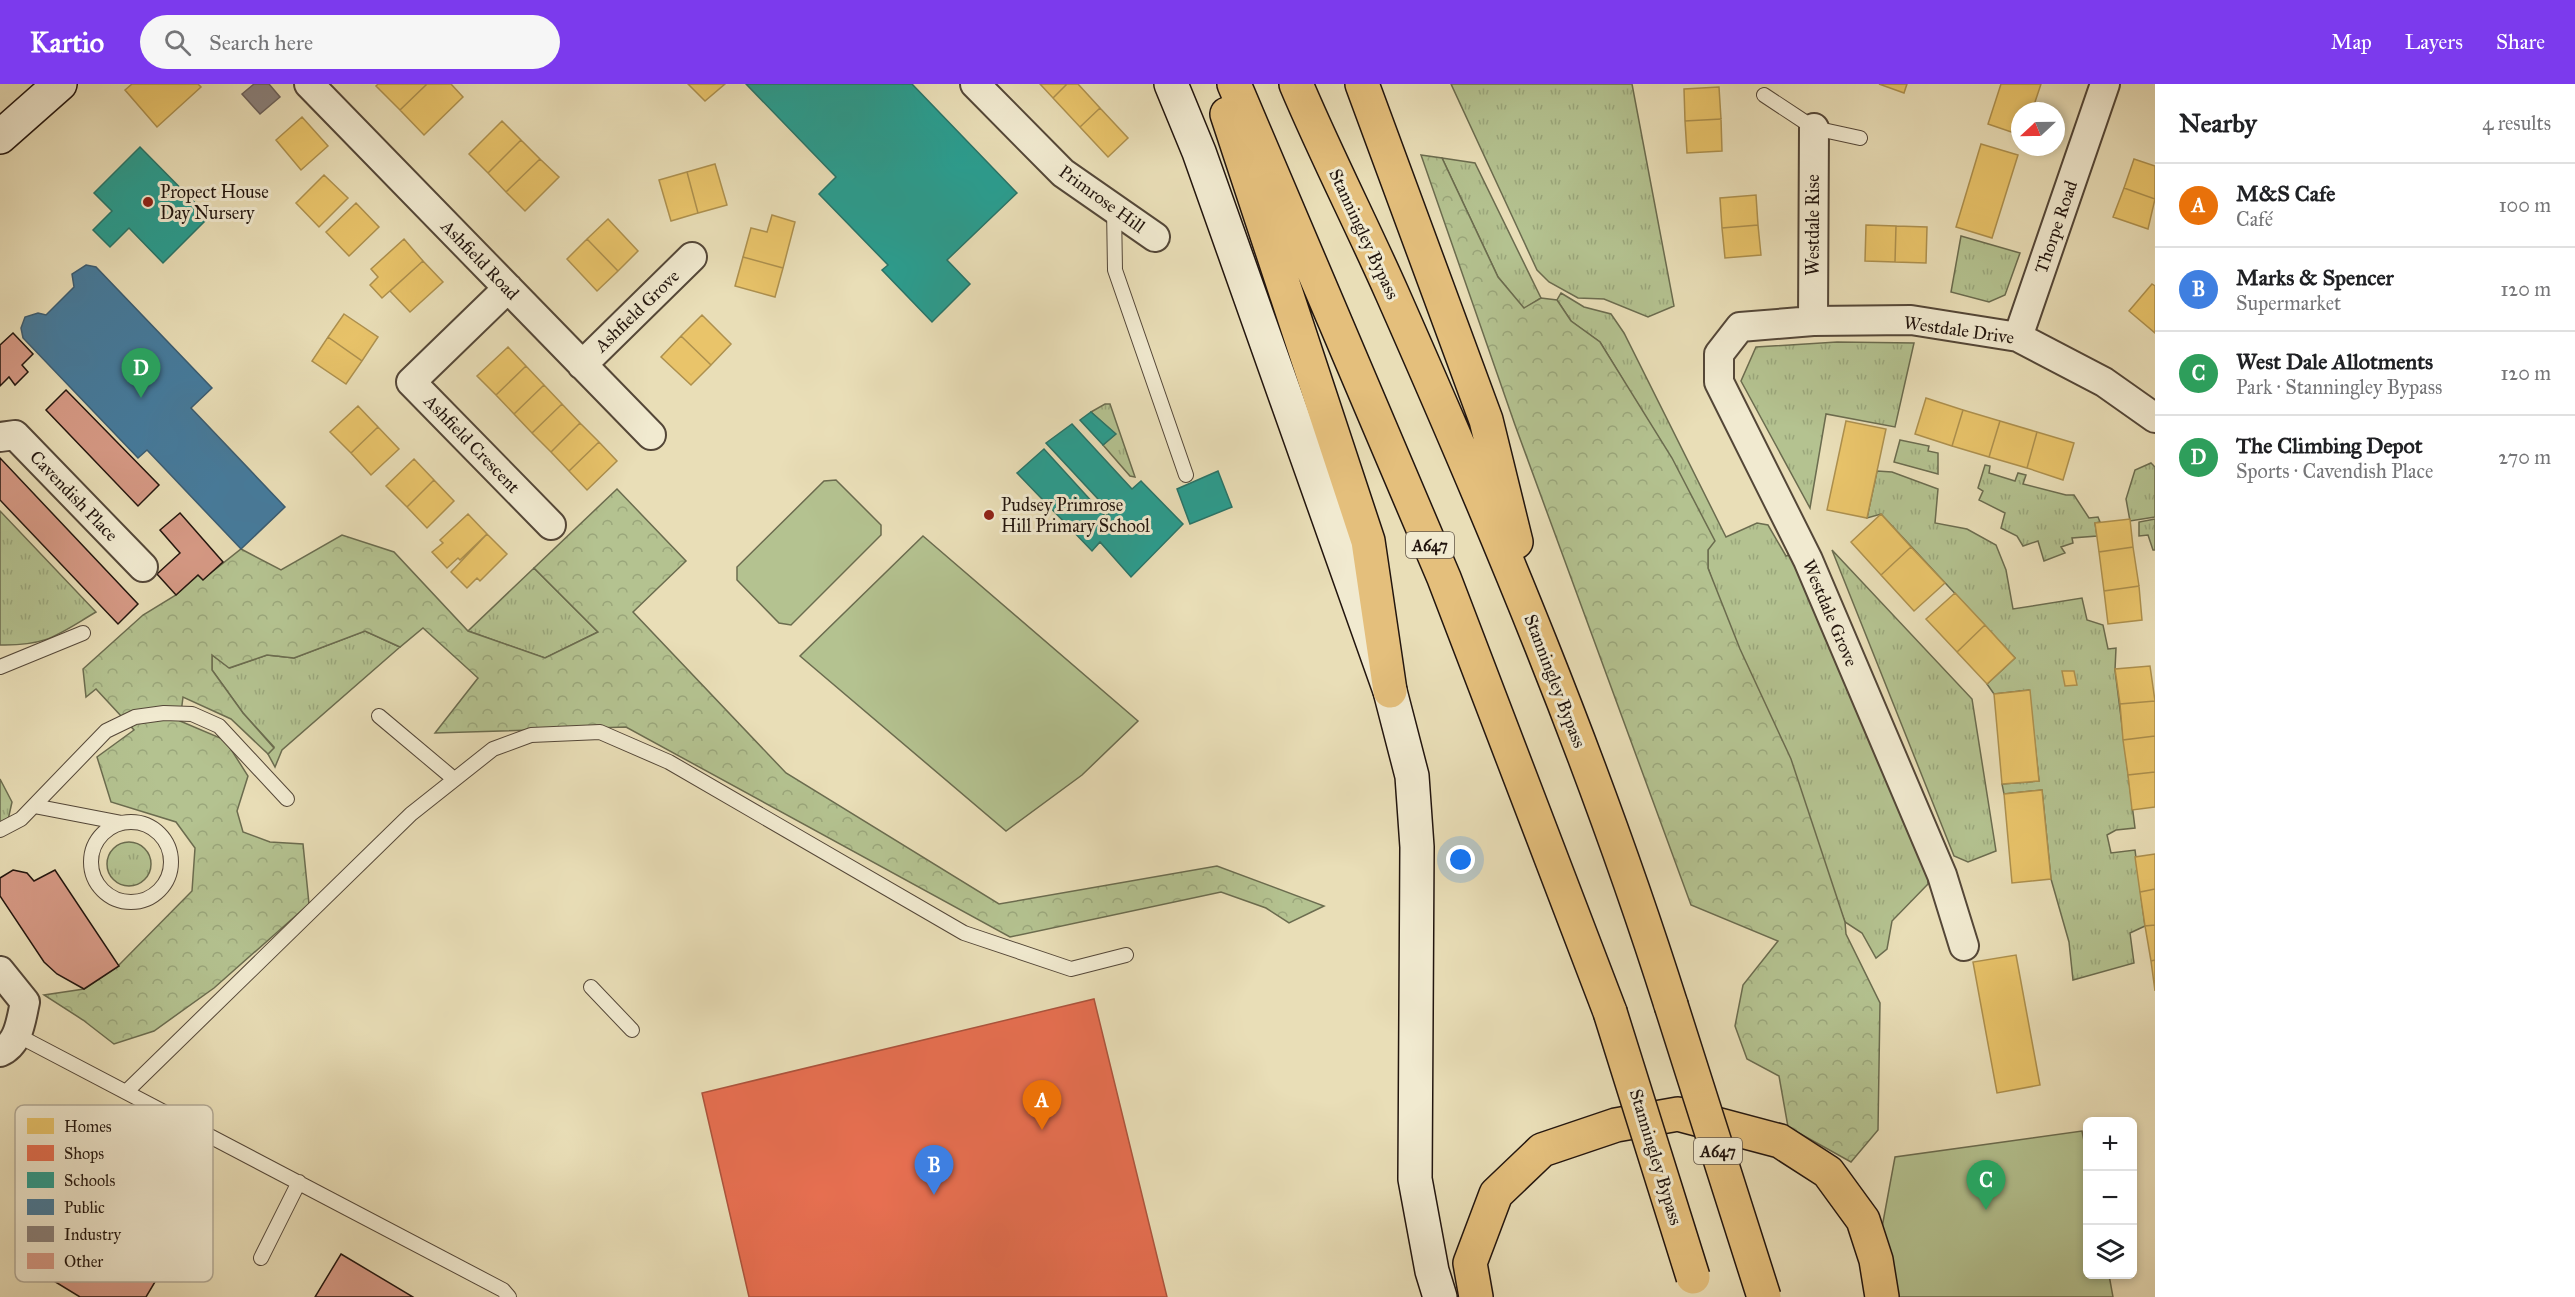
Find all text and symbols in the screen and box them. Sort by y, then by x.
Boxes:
search box [140,15,560,69]
text: Kartio [30,25,104,60]
icon: search [161,26,194,59]
text: Search here [209,29,313,56]
text: Map [2331,29,2372,55]
text: Layers [2405,29,2463,55]
text: Share [2496,29,2545,55]
north arrow [2011,102,2065,156]
text: Nearby [2179,107,2257,139]
text: 4 results [2482,111,2551,135]
street label: Primrose Hill [1055,160,1149,238]
street label: Stanningley Bypass [1323,165,1404,303]
street label: Westdale Rise [1802,174,1824,276]
street label: Thorpe Road [2030,178,2082,276]
text: M&S Cafe [2236,180,2335,207]
place label: Propect House Day Nursery [160,181,269,224]
text: A [2192,193,2205,217]
text: 100 m [2499,193,2551,217]
marker: Propect House Day Nursery [141,195,155,209]
text: Café [2236,207,2273,231]
street label: Ashfield Road [436,215,524,305]
text: Marks & Spencer [2236,264,2394,291]
street label: Ashfield Grove [589,265,684,358]
text: B [2192,277,2205,301]
text: 120 m [2500,277,2551,301]
text: Supermarket [2236,291,2341,315]
street label: Westdale Drive [1902,311,2016,349]
pin: D [122,348,160,398]
text: West Dale Allotments [2236,348,2433,375]
text: C [2192,361,2205,385]
text: 120 m [2500,361,2551,385]
text: Park · Stanningley Bypass [2236,375,2442,399]
street label: Ashfield Crescent [419,389,525,498]
text: The Climbing Depot [2236,432,2423,459]
text: D [2191,445,2206,469]
text: 270 m [2498,445,2551,469]
street label: Cavendish Place [25,446,123,546]
text: Sports · Cavendish Place [2236,459,2433,483]
place label: Pudsey Primrose Hill Primary School [1001,494,1150,537]
marker: Pudsey Primrose Hill Primary School [982,508,996,522]
road number: A647 [1406,532,1454,558]
street label: Westdale Grove [1798,556,1862,670]
street label: Stanningley Bypass [1518,611,1591,751]
your location [1446,845,1475,874]
pin: A [1022,1080,1062,1130]
street label: Stanningley Bypass [1624,1086,1687,1228]
legend [15,1105,213,1282]
text: Homes [64,1117,112,1136]
map controls [2083,1117,2137,1279]
button: + [2083,1117,2137,1171]
road number: A647 [1694,1138,1742,1164]
text: Shops [64,1144,104,1163]
pin: B [914,1146,954,1195]
pin: C [1966,1160,2006,1210]
text: Schools [64,1171,115,1190]
button: − [2083,1171,2137,1225]
text: Public [64,1198,105,1217]
text: Industry [64,1225,122,1244]
button: layers [2083,1225,2137,1279]
text: Other [64,1252,103,1271]

